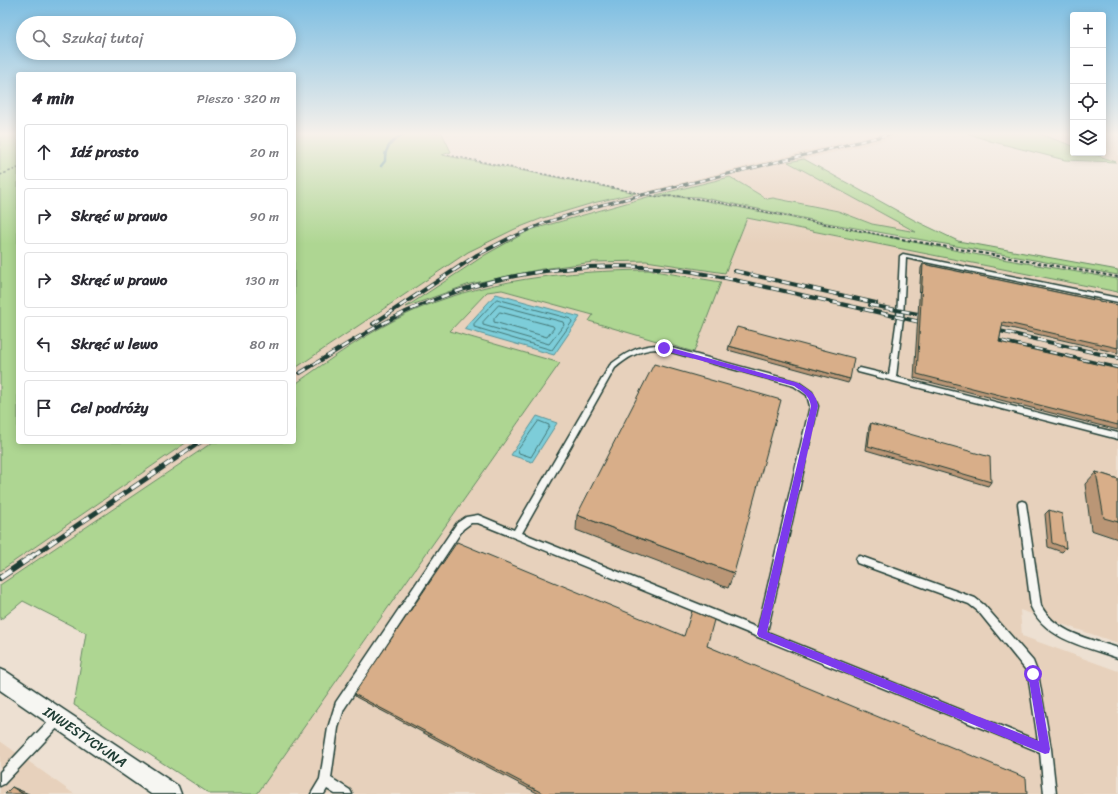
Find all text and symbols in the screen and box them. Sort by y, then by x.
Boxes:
map controls [1070,12,1106,156]
button: + [1070,12,1106,48]
search box [16,16,296,60]
text: Szukaj tutaj [62,25,143,51]
icon: search [30,27,52,49]
button: − [1070,48,1106,84]
text: 4 min [32,83,74,113]
button: locate [1070,84,1106,120]
text: Pieszo · 320 m [197,87,280,110]
button: layers [1070,120,1106,156]
text: Idź prosto [71,139,139,165]
icon: ahead [33,141,55,163]
text: 20 m [250,141,279,164]
text: Skręć w prawo [71,203,167,229]
icon: right [33,205,55,227]
text: 90 m [249,205,279,228]
text: Skręć w prawo [71,267,167,293]
icon: right [33,269,55,291]
text: 130 m [245,269,279,292]
text: Skręć w lewo [71,331,158,357]
icon: left [33,333,55,355]
text: 80 m [250,333,279,356]
route end [655,339,673,357]
text: Cel podróży [71,395,148,421]
icon: arrive [33,397,55,419]
route start [1024,665,1042,683]
street label: INWESTYCYJNA [37,699,132,774]

